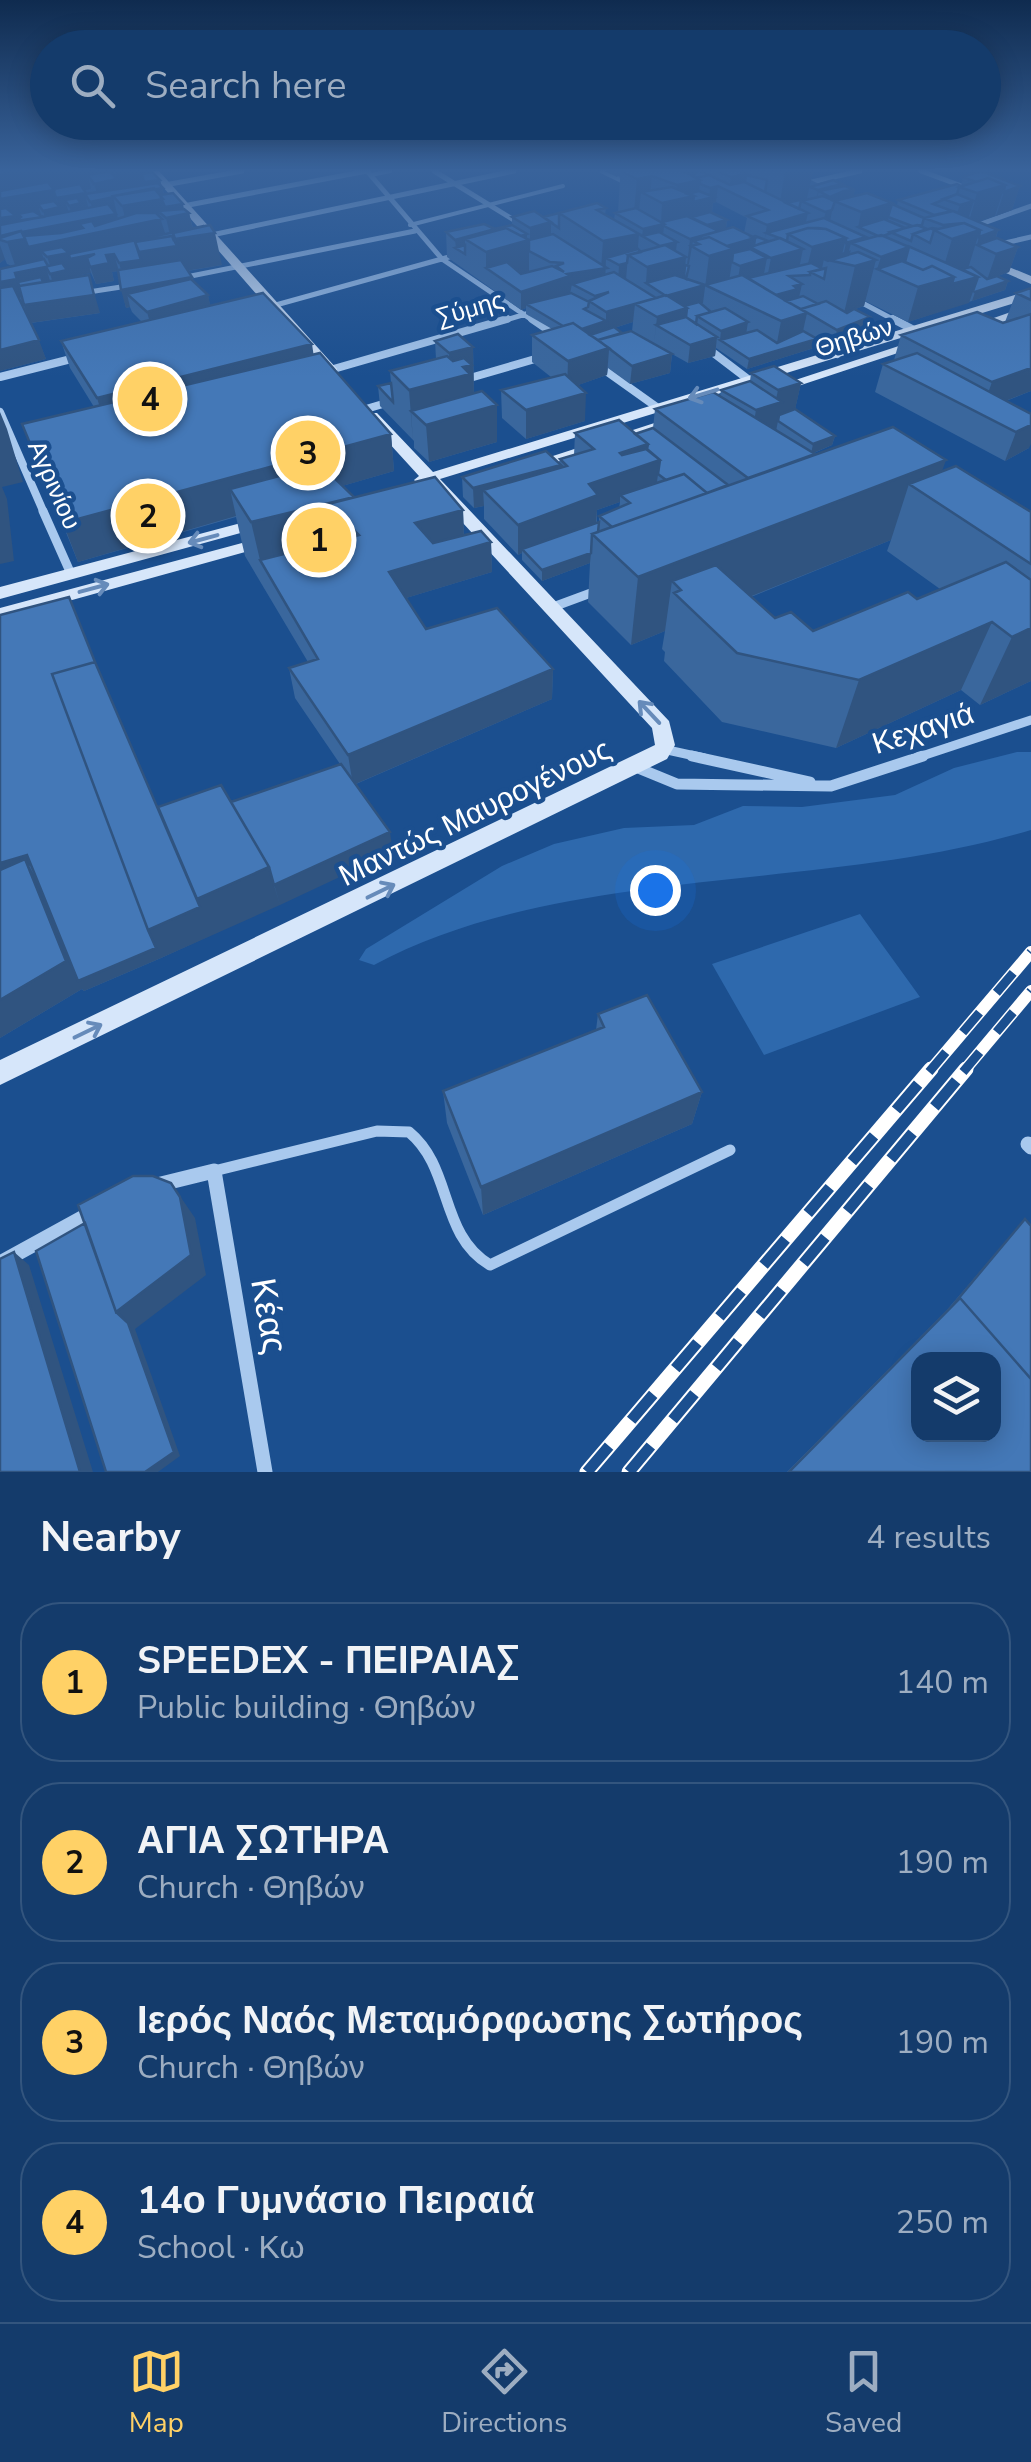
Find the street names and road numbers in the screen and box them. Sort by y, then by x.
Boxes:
street label: Σύμης [432,283,508,335]
street label: Θηβών [811,310,897,366]
street label: Αγρινίου [19,435,89,535]
street label: Κεχαγιά [867,693,979,765]
street label: Μαντώς Μαυρογένους [332,729,618,897]
street label: Κέας [239,1274,299,1358]

